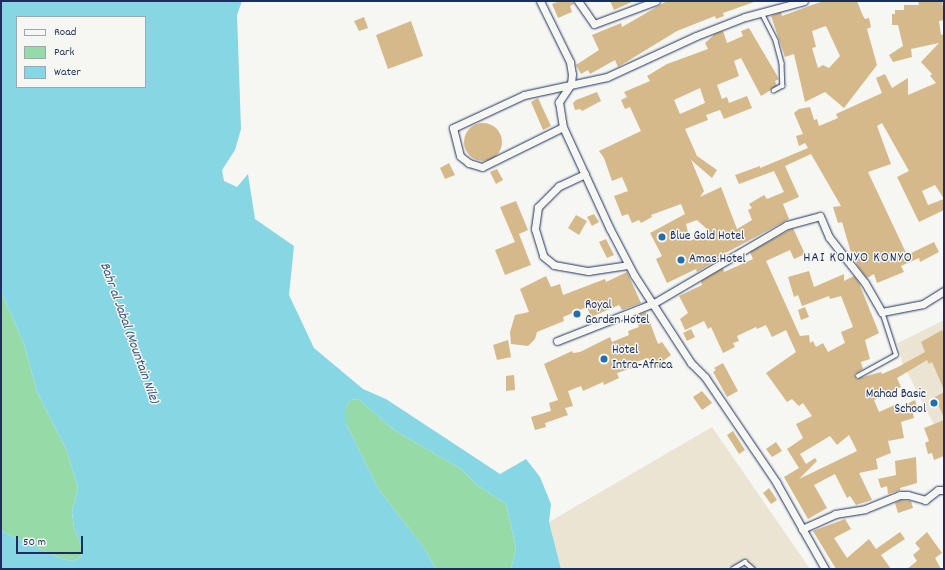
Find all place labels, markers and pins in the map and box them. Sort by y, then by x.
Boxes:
place label: Blue Gold Hotel [670,229,744,245]
marker: Blue Gold Hotel [657,232,667,242]
place label: Amas Hotel [689,252,746,268]
marker: Amas Hotel [676,255,686,265]
place label: Royal Garden Hotel [585,299,649,330]
marker: Royal Garden Hotel [572,309,582,319]
place label: Hotel Intra-Africa [612,344,672,375]
marker: Hotel Intra-Africa [599,354,609,364]
place label: Mahad Basic School [866,388,926,419]
marker: Mahad Basic School [929,398,939,408]

